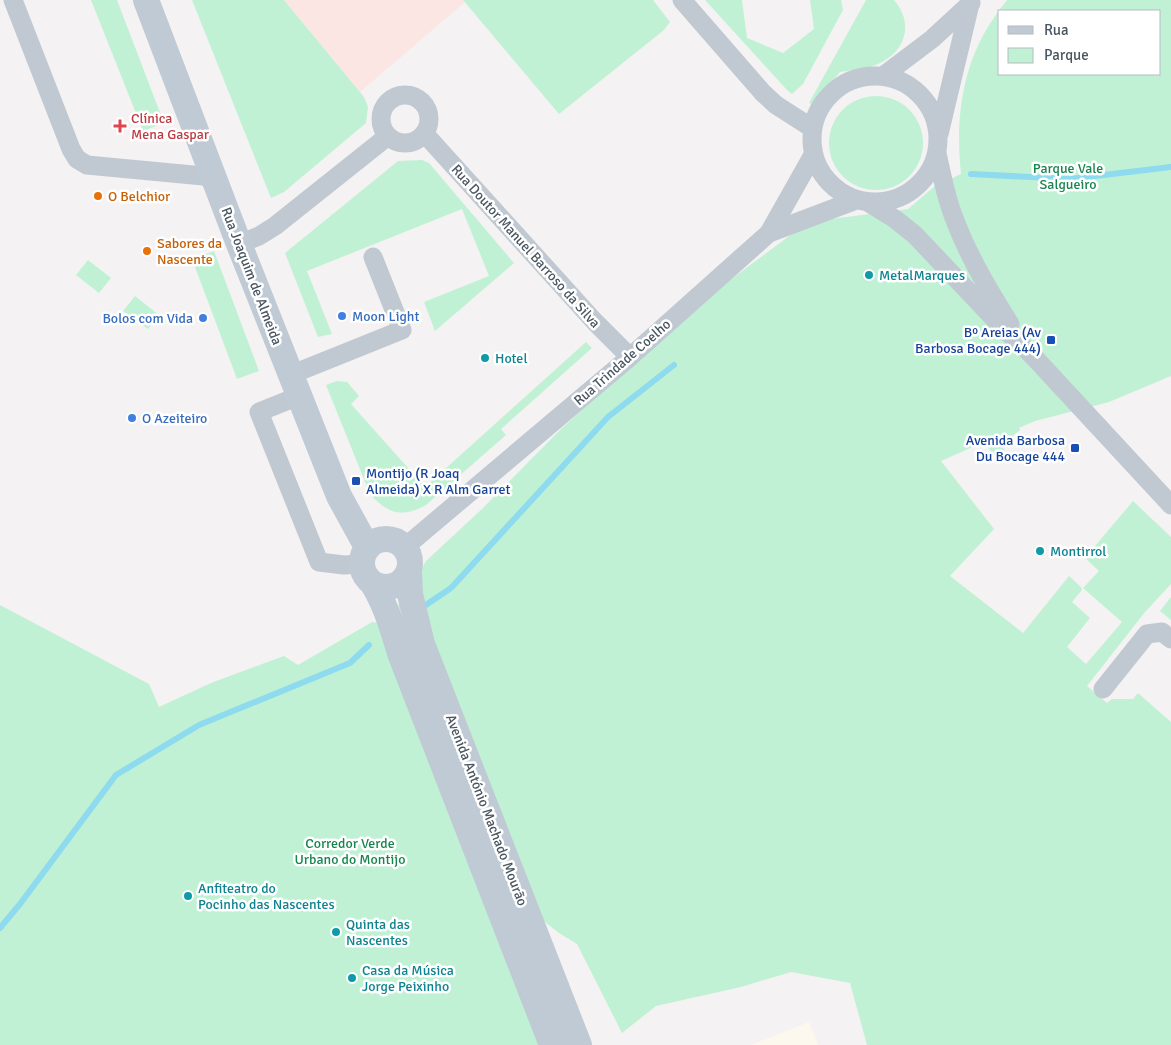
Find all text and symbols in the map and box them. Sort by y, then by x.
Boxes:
legend [998,10,1161,75]
text: Rua [1044,21,1069,39]
text: Parque [1044,46,1089,64]
place label: Clínica Mena Gaspar [131,110,210,143]
marker: Clínica Mena Gaspar [113,119,127,133]
park label: Parque Vale Salgueiro [1033,160,1103,193]
street label: Rua Doutor Manuel Barroso da Silva [448,161,604,332]
place label: O Belchior [108,188,171,205]
marker: O Belchior [92,190,104,202]
street label: Rua Joaquim de Almeida [217,205,286,347]
place label: Sabores da Nascente [157,235,222,268]
marker: Sabores da Nascente [141,245,153,257]
place label: MetalMarques [879,267,965,284]
marker: MetalMarques [863,269,875,281]
place label: Moon Light [352,308,419,325]
place label: Bolos com Vida [102,310,193,327]
marker: Moon Light [336,310,348,322]
marker: Bolos com Vida [197,312,209,324]
street label: Rua Trindade Coelho [570,316,674,409]
place label: Bº Areias (Av Barbosa Bocage 444) [915,324,1042,357]
marker: Bº Areias (Av Barbosa Bocage 444) [1045,334,1057,346]
place label: Hotel [495,350,527,367]
marker: Hotel [479,352,491,364]
place label: O Azeiteiro [142,410,207,427]
marker: O Azeiteiro [126,412,138,424]
place label: Avenida Barbosa Du Bocage 444 [966,432,1065,465]
marker: Avenida Barbosa Du Bocage 444 [1069,442,1081,454]
place label: Montijo (R Joaq Almeida) X R Alm Garret [366,465,510,498]
marker: Montijo (R Joaq Almeida) X R Alm Garret [350,475,362,487]
place label: Montirrol [1050,543,1106,560]
marker: Montirrol [1034,545,1046,557]
street label: Avenida António Machado Mourão [442,712,531,908]
park label: Corredor Verde Urbano do Montijo [295,835,405,868]
place label: Anfiteatro do Pocinho das Nascentes [198,880,335,913]
marker: Anfiteatro do Pocinho das Nascentes [182,890,194,902]
place label: Quinta das Nascentes [346,916,410,949]
marker: Quinta das Nascentes [330,926,342,938]
place label: Casa da Música Jorge Peixinho [362,962,454,995]
marker: Casa da Música Jorge Peixinho [346,972,358,984]

